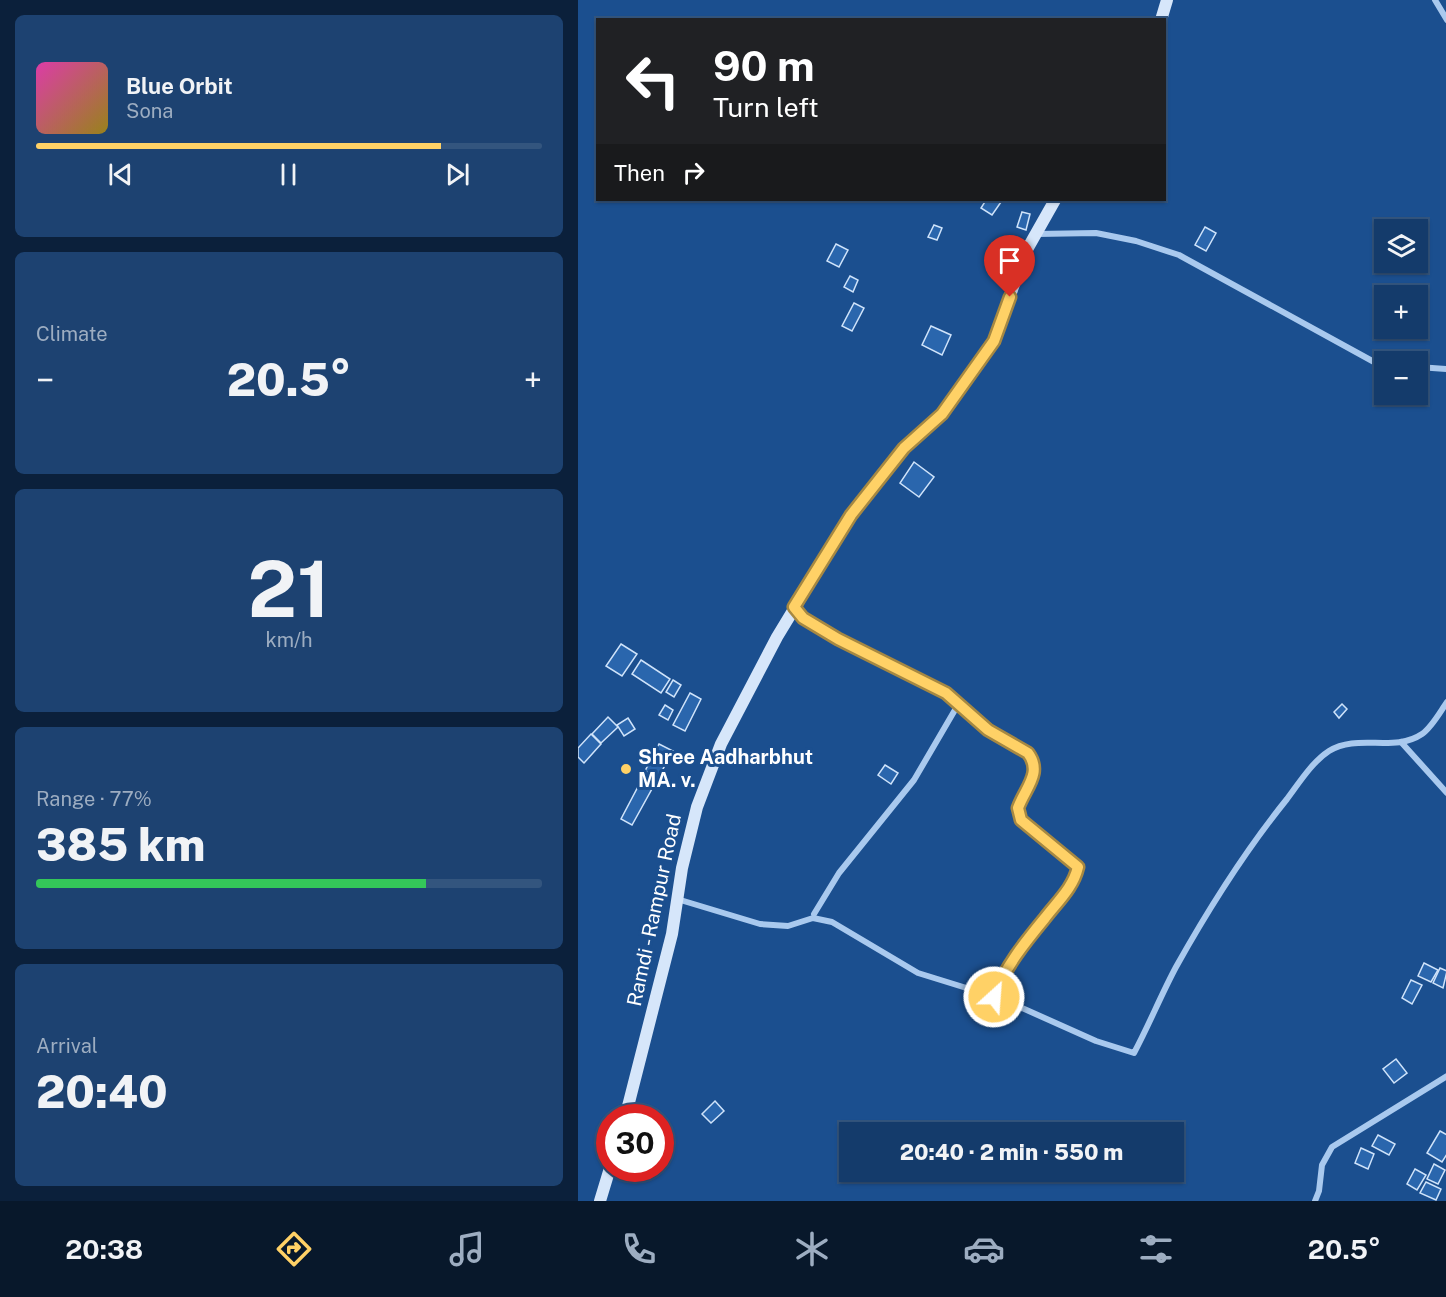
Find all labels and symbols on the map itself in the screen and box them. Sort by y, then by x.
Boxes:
pin [984,235,1035,297]
place label: Shree Aadharbhut MA. v. [638,745,813,792]
marker: Shree Aadharbhut MA. v. [619,762,633,776]
street label: Ramdi - Rampur Road [622,812,686,1008]
position arrow [962,965,1026,1029]
speed limit sign: 30 [596,1104,674,1182]

